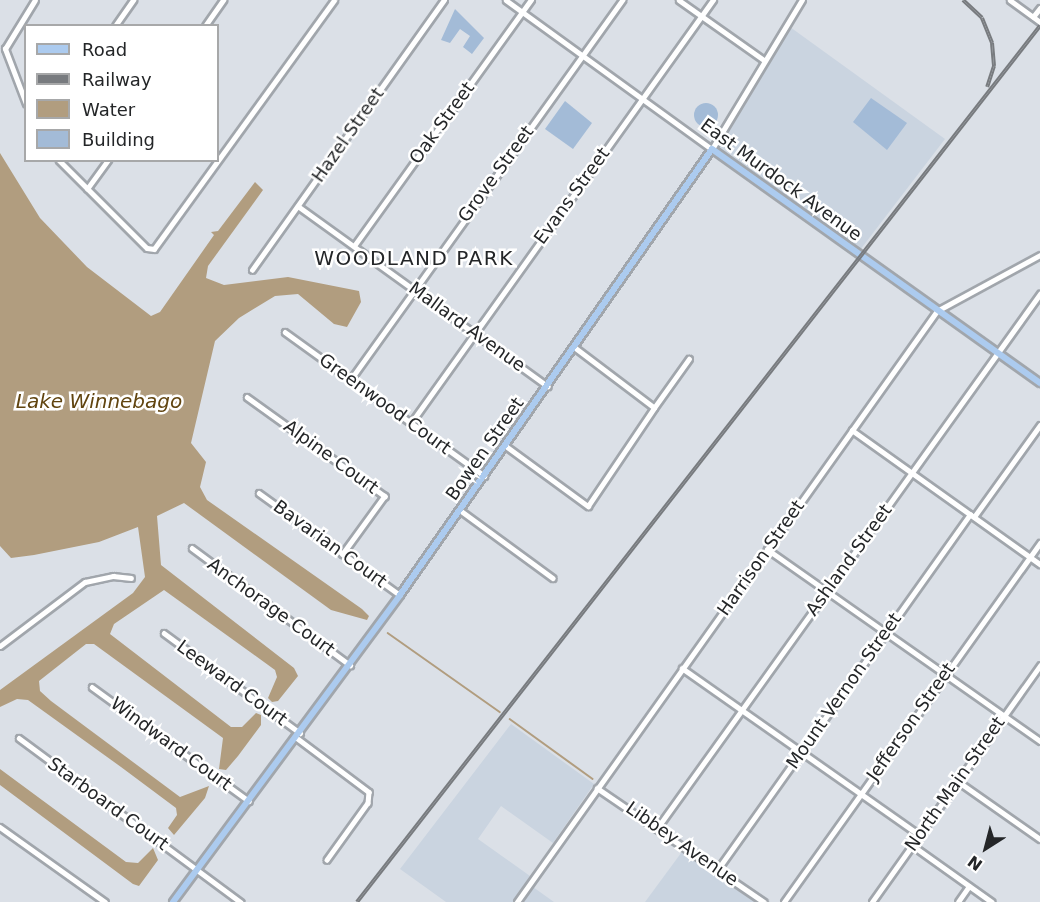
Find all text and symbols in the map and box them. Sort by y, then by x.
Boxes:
legend [24,24,219,162]
text: Road [82,39,127,60]
text: Railway [82,69,152,90]
street label: Oak Street [405,78,479,168]
street label: Hazel Street [307,84,389,186]
text: Water [82,99,135,120]
street label: East Murdock Avenue [696,114,866,246]
street label: Grove Street [454,121,538,227]
text: Building [82,129,155,150]
street label: Evans Street [530,143,614,249]
district label: WOODLAND PARK [314,246,514,270]
street label: Mallard Avenue [405,277,529,377]
street label: Greenwood Court [315,349,455,459]
water label: Lake Winnebago [16,389,182,413]
street label: Bowen Street [441,393,529,505]
street label: Alpine Court [280,416,382,498]
street label: Bavarian Court [269,496,391,592]
street label: Harrison Street [713,496,809,620]
street label: Ashland Street [801,500,897,620]
street label: Anchorage Court [203,554,339,660]
street label: Mount Vernon Street [782,609,906,773]
street label: Leeward Court [173,636,291,730]
street label: Jefferson Street [862,659,960,785]
street label: Windward Court [106,693,236,795]
street label: North Main Street [900,712,1010,856]
street label: Starboard Court [43,753,173,855]
street label: Libbey Avenue [622,797,742,891]
north arrow [956,818,1016,878]
text: N [964,851,986,875]

